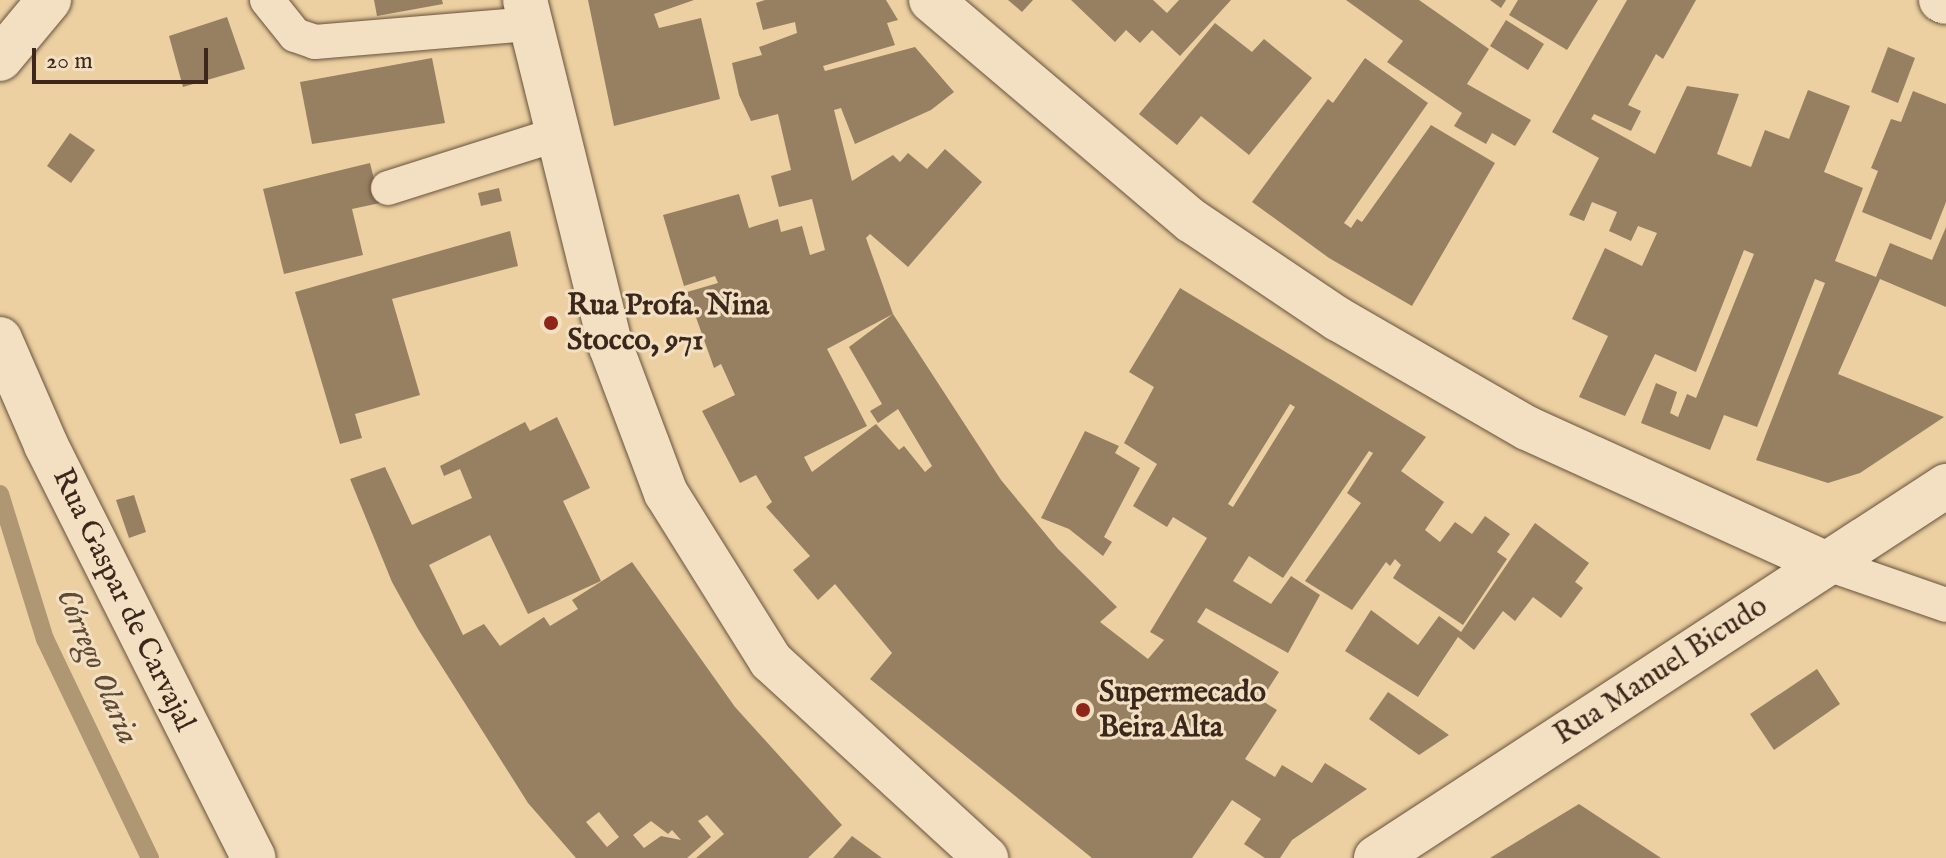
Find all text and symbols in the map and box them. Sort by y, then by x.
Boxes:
scale bar [36,32,212,82]
text: 20 m [46,46,93,77]
place label: Rua Profa. Nina Stocco, 971 [567,288,769,358]
marker: Rua Profa. Nina Stocco, 971 [542,314,560,332]
street label: Rua Gaspar de Carvajal [44,463,202,737]
water label: Córrego Olaria [46,583,146,751]
street label: Rua Manuel Bicudo [1548,589,1774,753]
place label: Supermecado Beira Alta [1099,675,1266,746]
marker: Supermecado Beira Alta [1074,701,1092,719]

